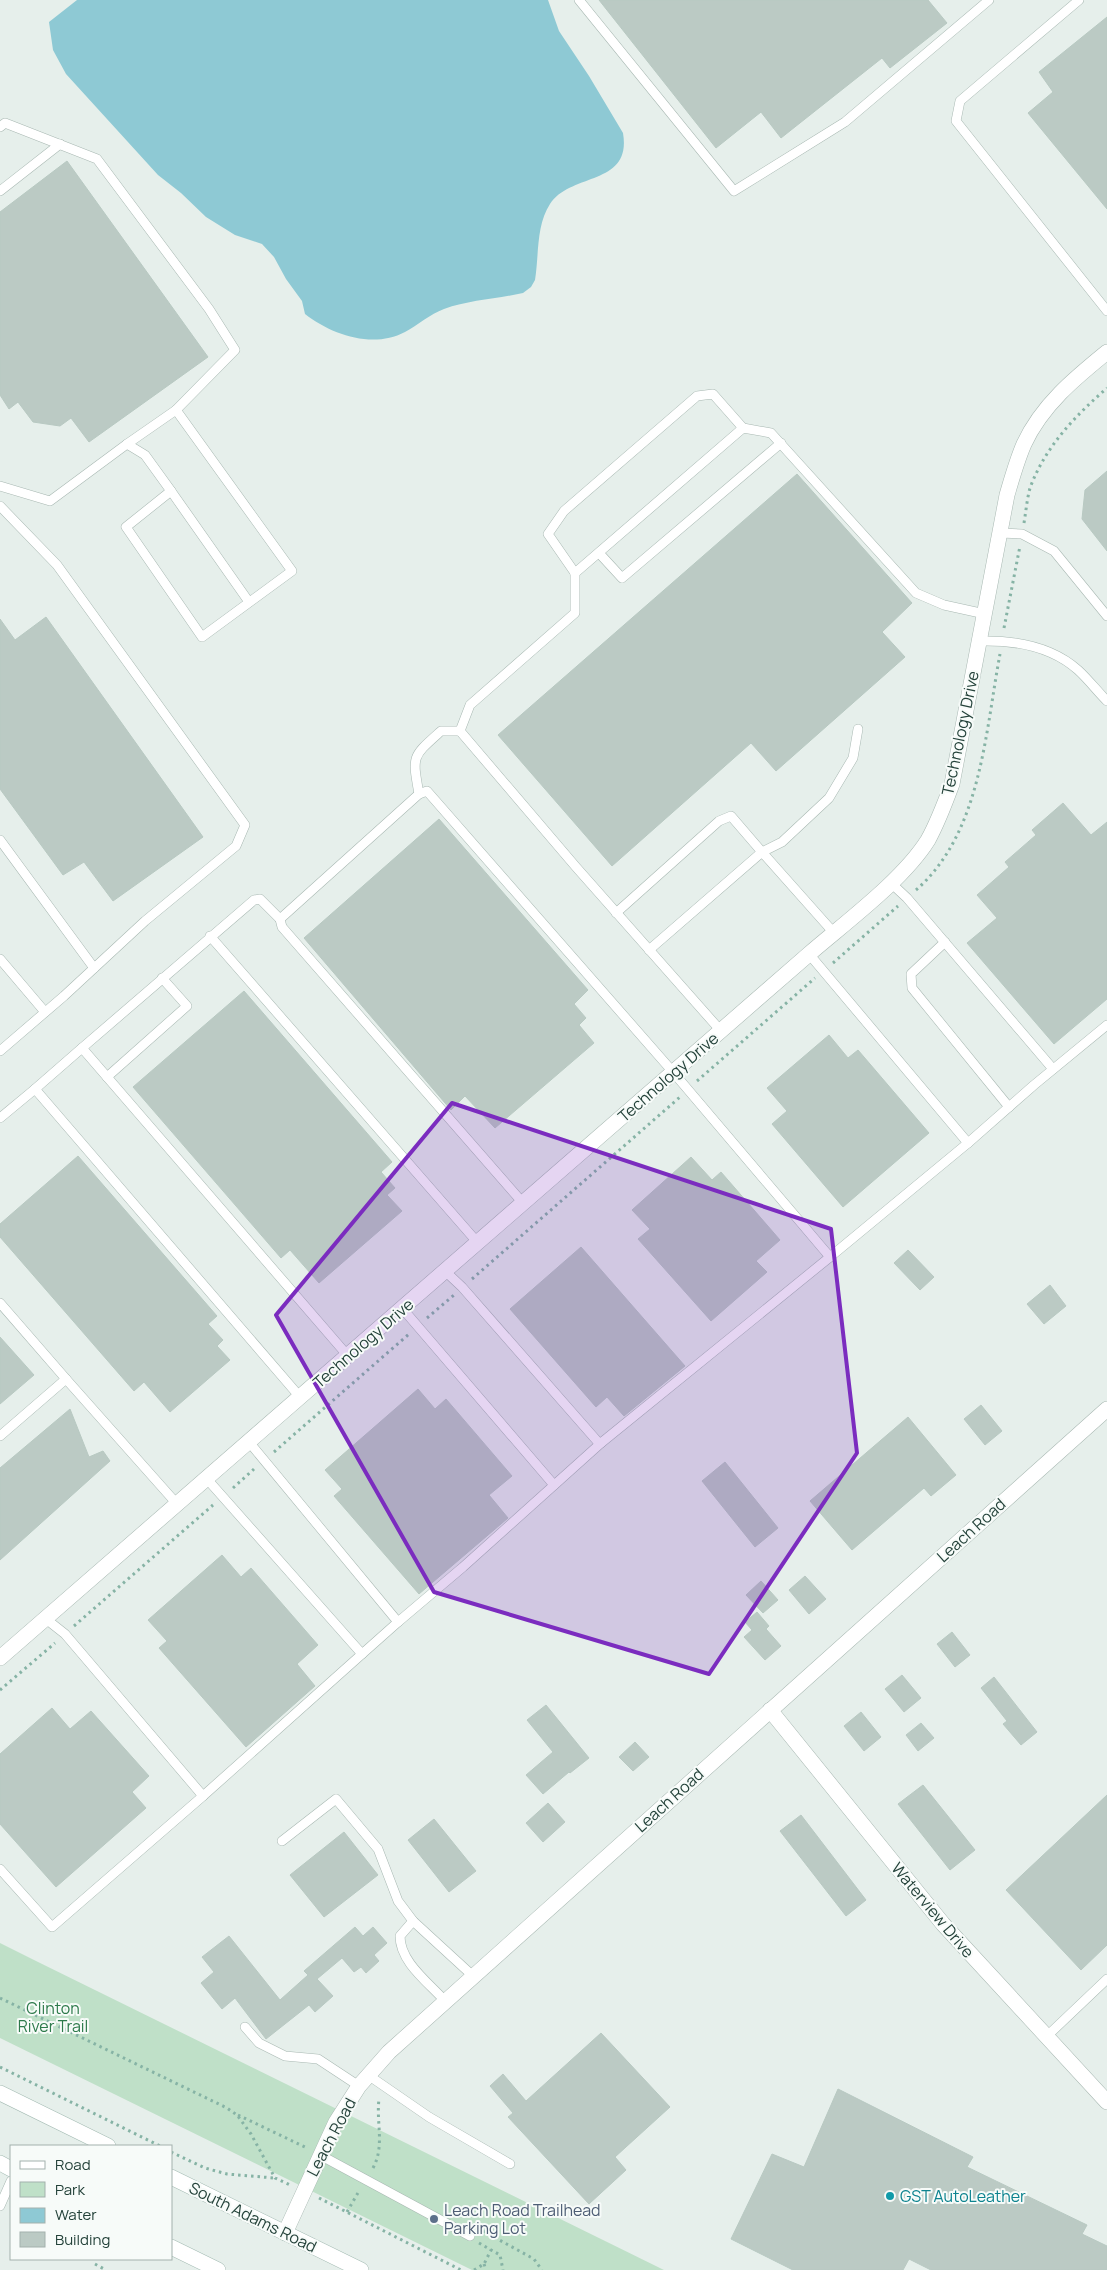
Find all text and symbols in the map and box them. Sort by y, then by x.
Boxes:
street label: Technology Drive [936,669,984,797]
street label: Technology Drive [613,1027,723,1127]
street label: Technology Drive [308,1293,418,1393]
street label: Leach Road [932,1493,1010,1567]
street label: Leach Road [630,1763,708,1837]
street label: Waterview Drive [887,1858,979,1962]
park label: Clinton River Trail [18,1997,88,2037]
street label: Leach Road [301,2094,361,2180]
legend [10,2145,172,2260]
text: Road [55,2154,91,2175]
street label: South Adams Road [185,2177,321,2257]
text: Park [55,2179,85,2200]
place label: GST AutoLeather [900,2185,1026,2207]
marker: GST AutoLeather [884,2190,896,2202]
place label: Leach Road Trailhead Parking Lot [444,2199,601,2239]
text: Water [55,2204,97,2225]
marker: Leach Road Trailhead Parking Lot [428,2213,440,2225]
text: Building [55,2229,110,2250]

